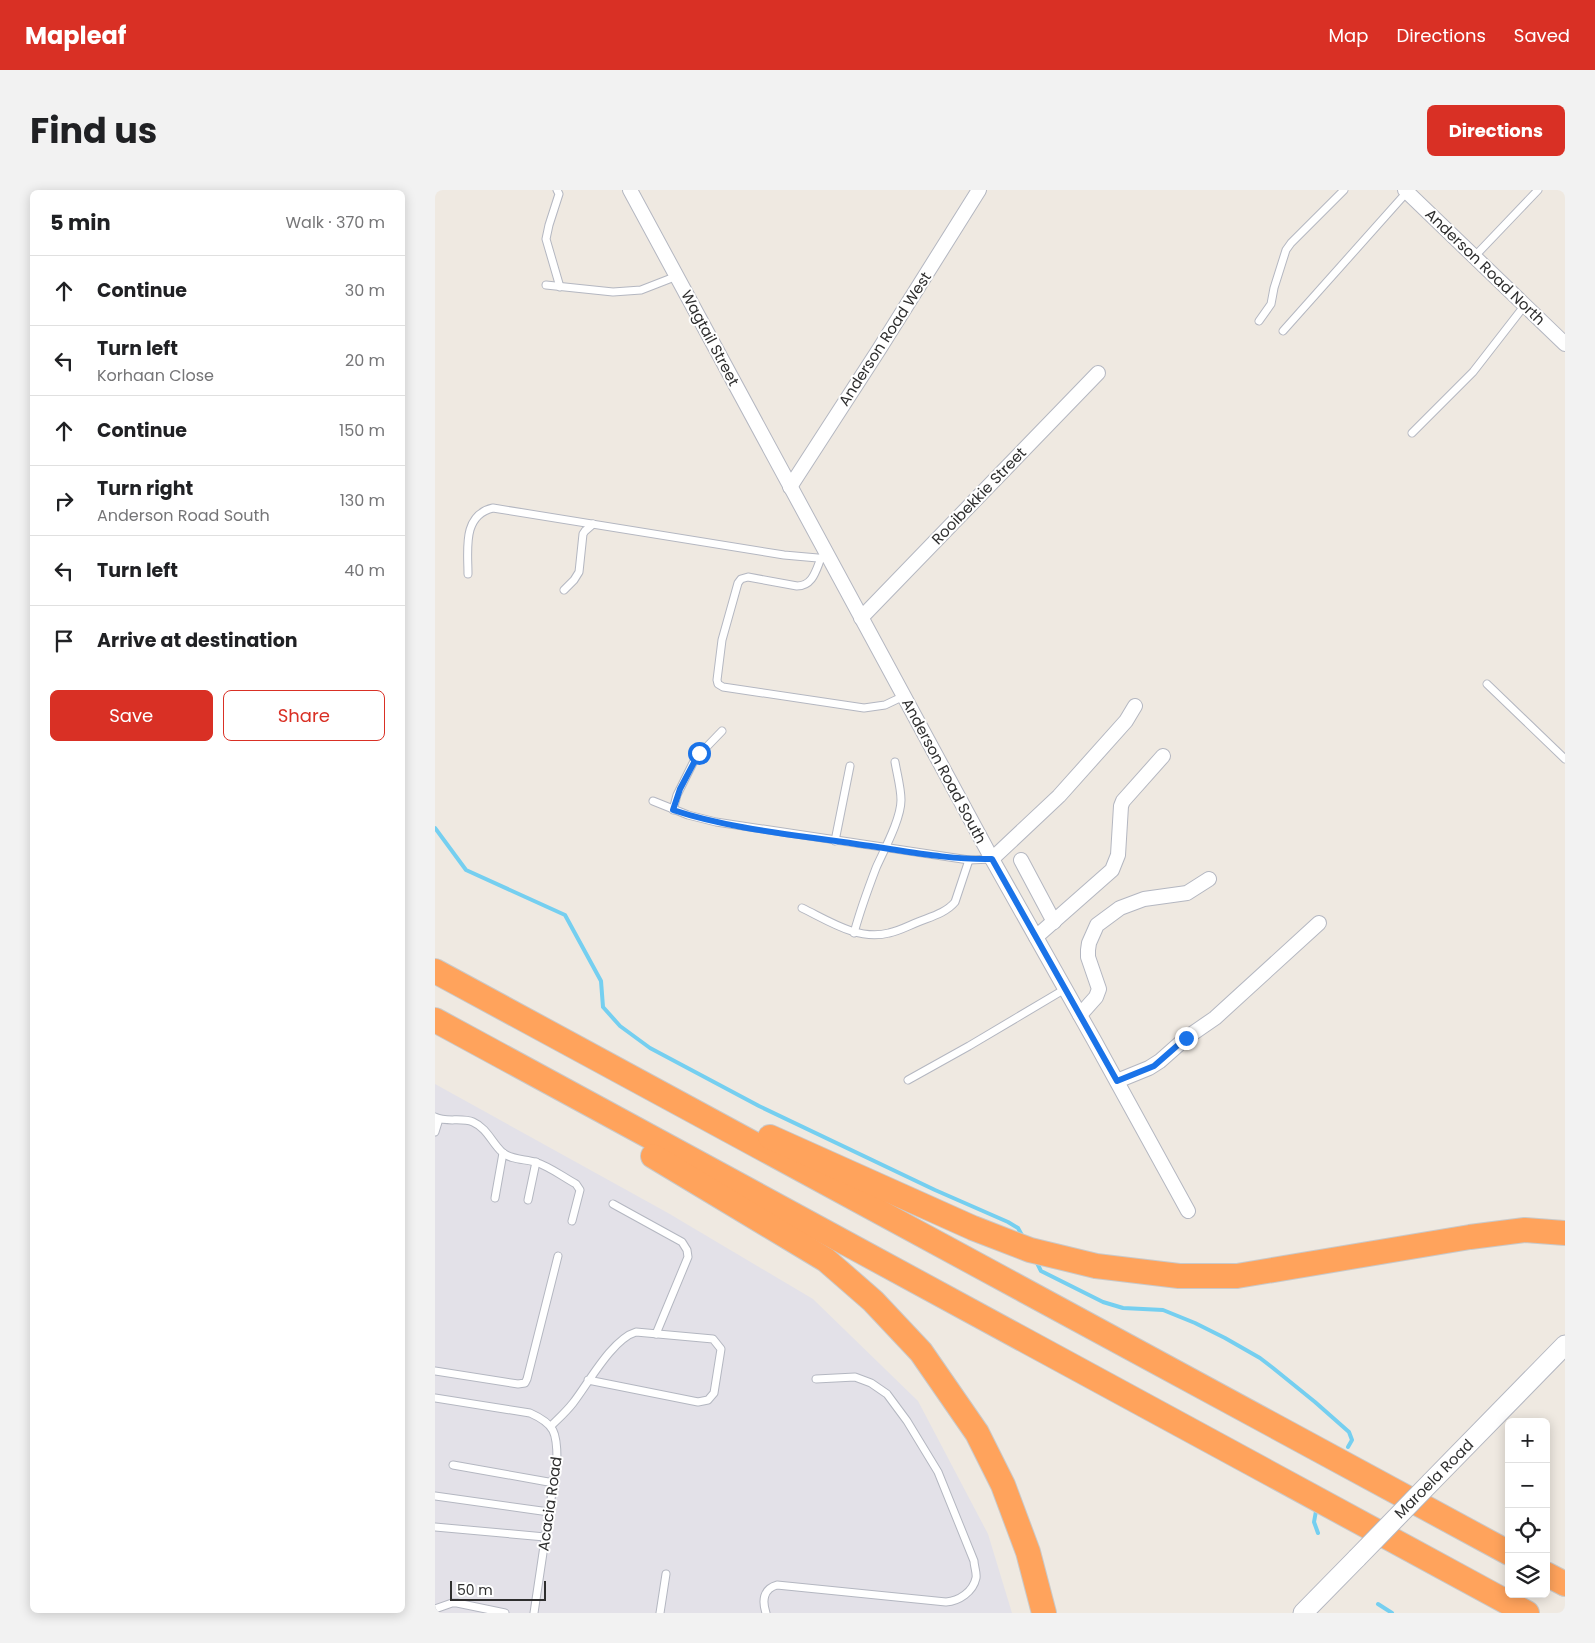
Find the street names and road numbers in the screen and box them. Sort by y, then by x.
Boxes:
street label: Anderson Road North [1421,204,1550,330]
street label: Anderson Road West [833,268,936,410]
street label: Wagtail Street [676,286,745,389]
street label: Rooibekkie Street [927,442,1031,549]
street label: Anderson Road South [897,694,992,847]
street label: Maroela Road [1389,1434,1478,1523]
street label: Acacia Road [532,1455,567,1553]

